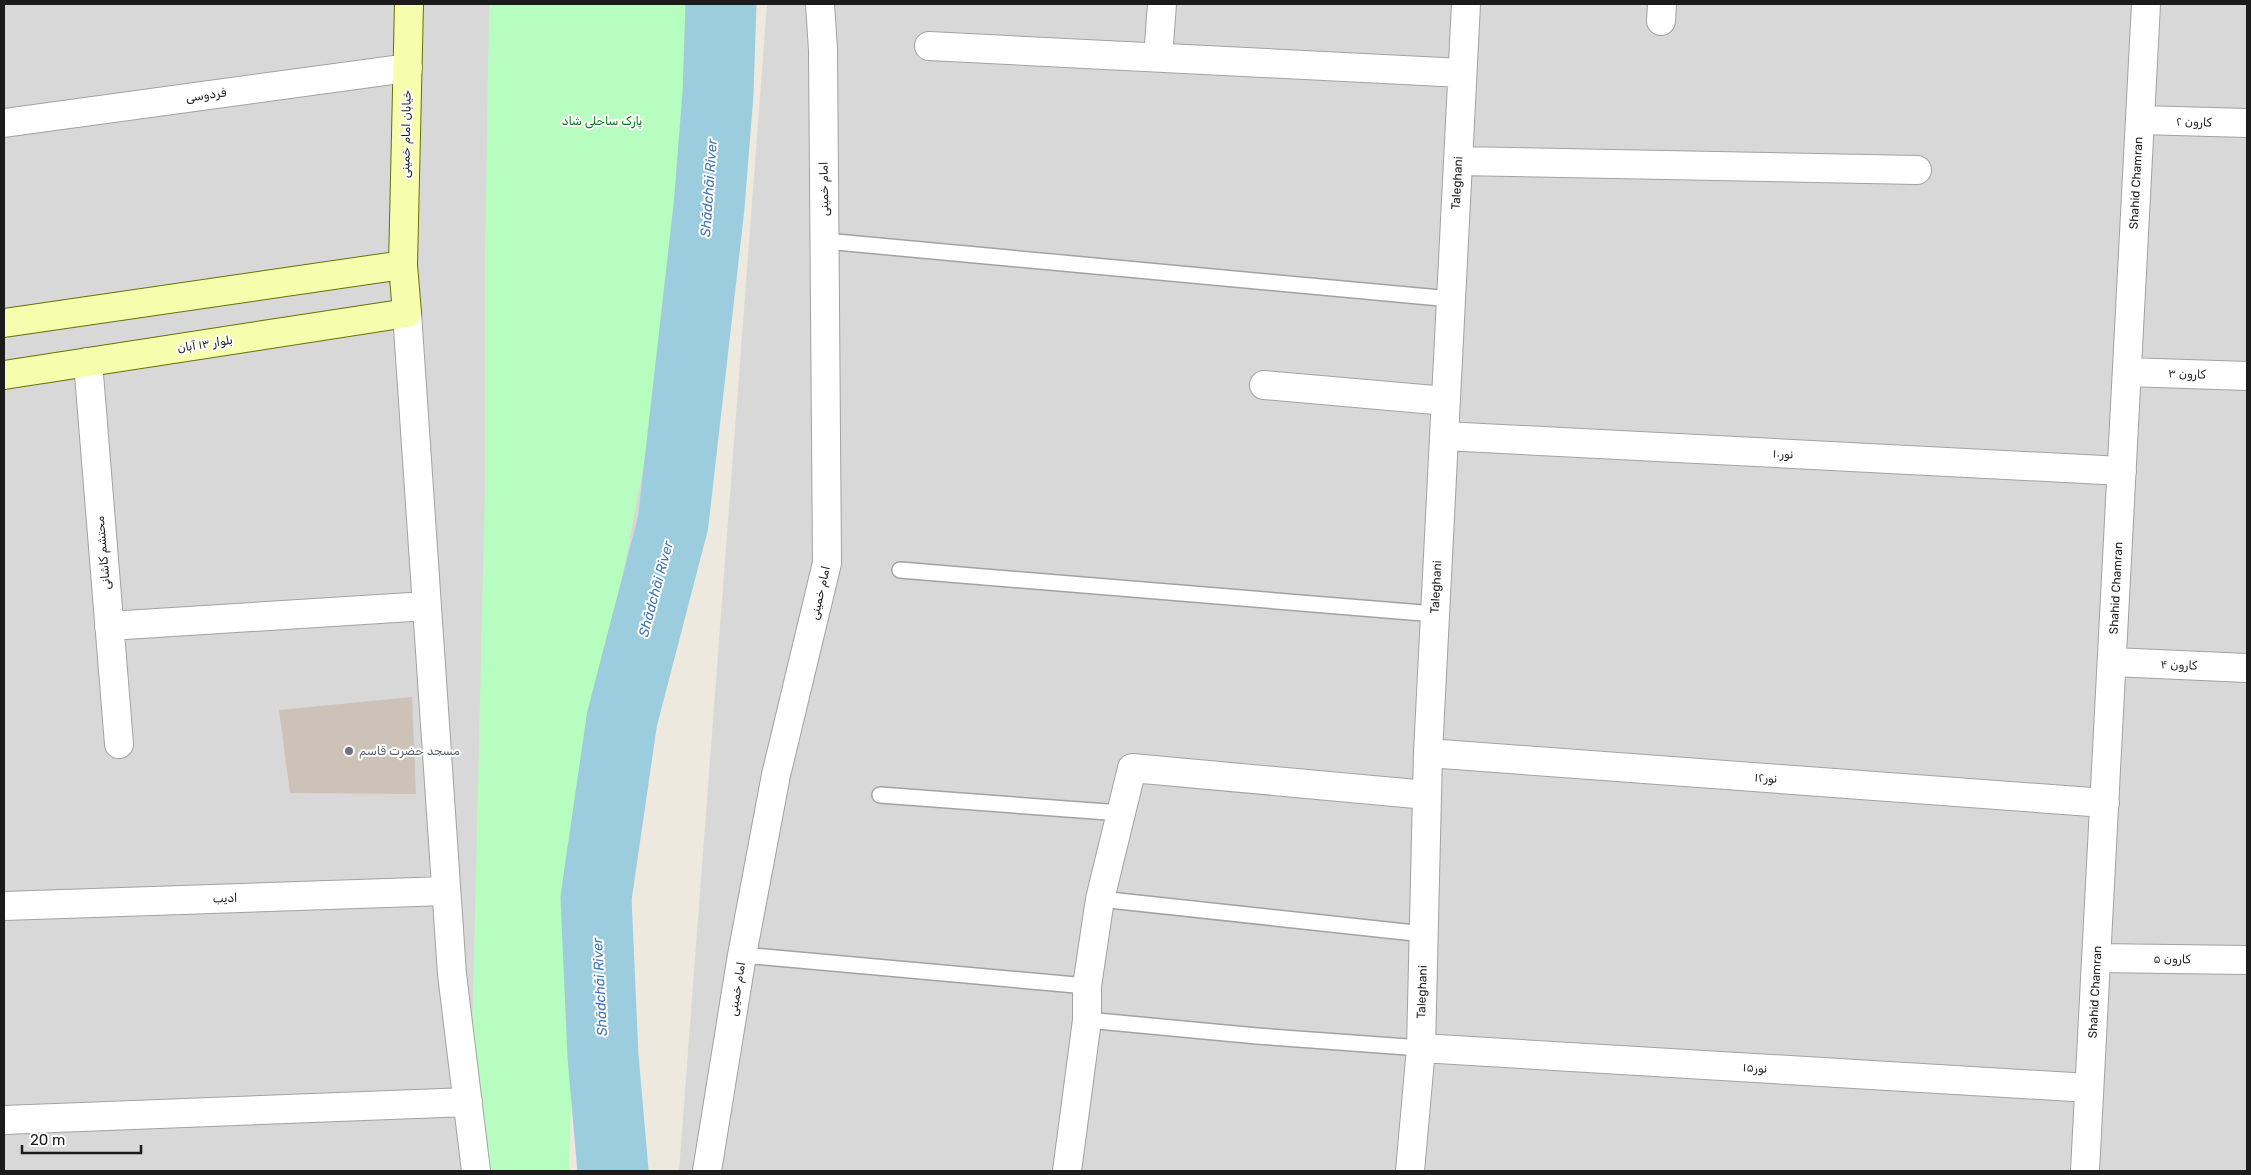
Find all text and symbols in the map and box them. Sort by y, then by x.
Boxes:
street label: فردوسی [185,85,228,106]
street label: خیابان امام خمینی [398,90,416,178]
park label: پارک ساحلی شاد [562,114,642,129]
street label: کارون ۲ [2176,114,2213,131]
street label: Shahid Chamran [2127,136,2145,230]
water label: Shādchāi River [697,138,721,238]
street label: Taleghani [1449,156,1465,210]
street label: امام خمینی [817,161,833,217]
street label: بلوار ۱۳ آبان [176,333,234,356]
street label: کارون ۳ [2168,366,2207,383]
street label: نور۱۰ [1772,446,1794,463]
street label: محتشم کاشانی [93,515,114,591]
water label: Shādchāi River [635,539,677,639]
street label: Shahid Chamran [2107,541,2125,635]
street label: Taleghani [1428,560,1444,614]
street label: امام خمینی [807,565,835,622]
street label: کارون ۴ [2160,657,2198,674]
place label: مسجد حضرت قاسم [359,744,460,759]
marker: مسجد حضرت قاسم [343,745,355,757]
street label: نور۱۲ [1754,770,1778,787]
street label: ادیب [212,891,238,905]
water label: Shādchāi River [589,937,611,1037]
street label: Shahid Chamran [2086,945,2104,1039]
street label: کارون ۵ [2153,952,2191,967]
street label: امام خمینی [726,961,750,1017]
street label: Taleghani [1414,965,1430,1019]
street label: نور۱۵ [1742,1060,1768,1077]
scale bar [22,1122,141,1154]
text: 20 m [30,1131,65,1149]

